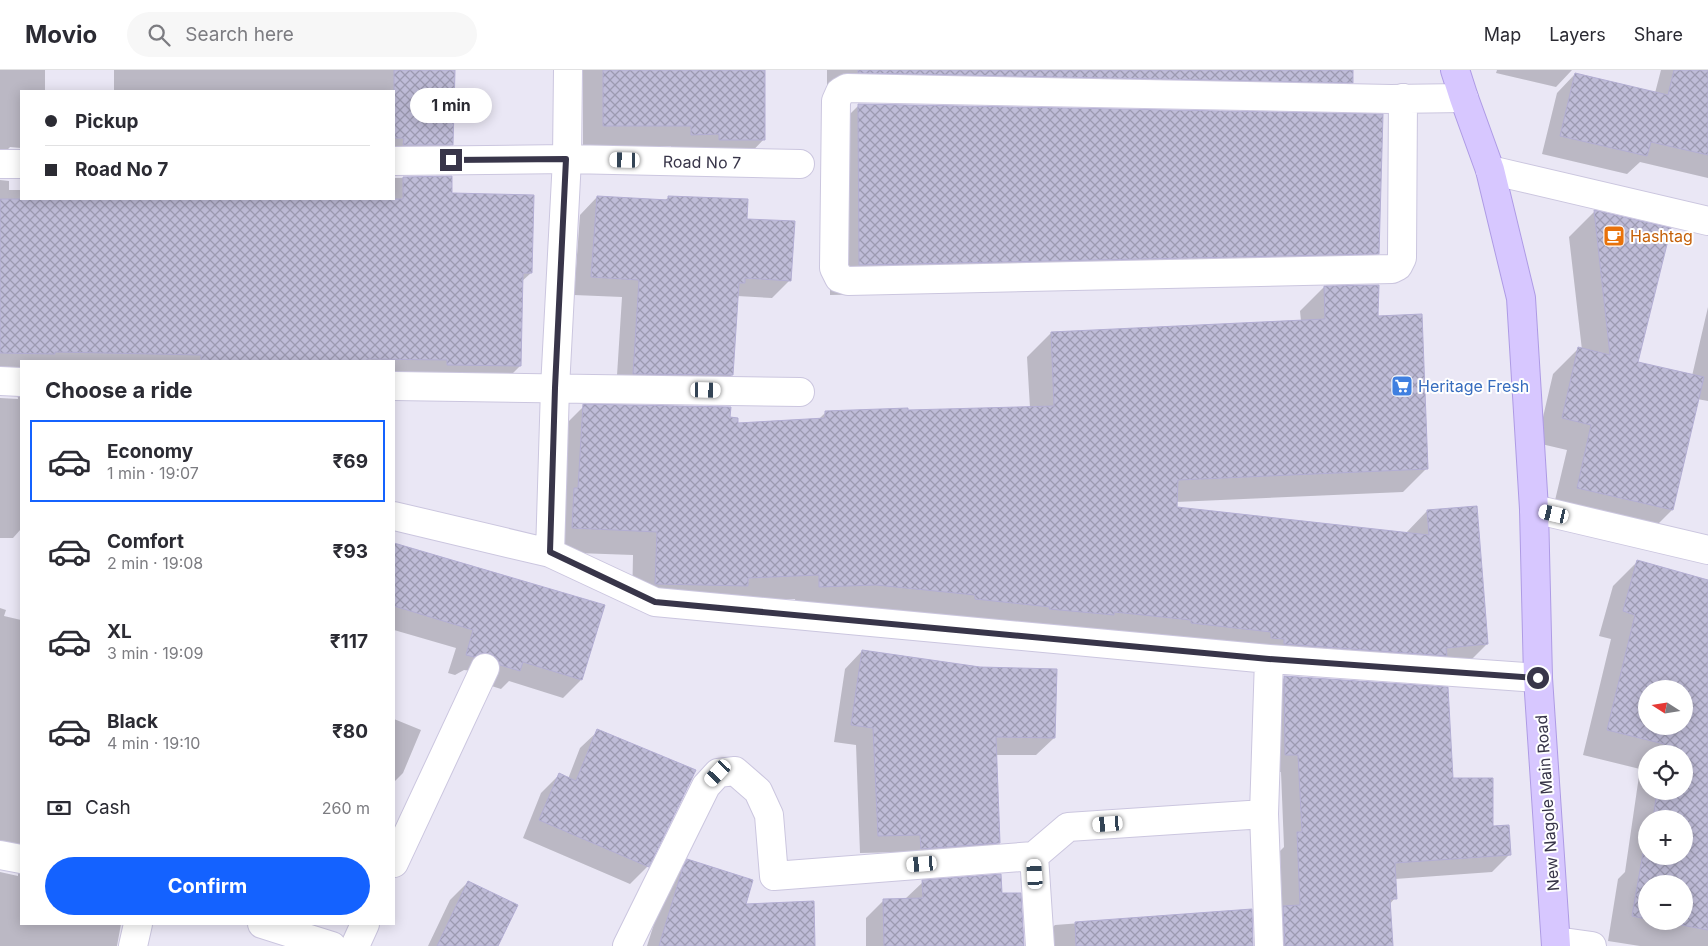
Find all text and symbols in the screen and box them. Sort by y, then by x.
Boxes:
search box [127,12,477,57]
text: Movio [25,20,97,49]
icon: search [145,21,173,49]
text: Search here [185,23,294,46]
text: Map [1484,24,1521,45]
text: Layers [1549,24,1606,45]
text: Share [1634,24,1683,45]
callout: 1 min [410,88,492,122]
text: 1 min [431,95,471,115]
text: Pickup [75,110,138,133]
route end [440,149,462,171]
street label: Road No 7 [663,151,741,173]
car [609,152,640,168]
text: Road No 7 [75,158,168,181]
cafe icon: Hashtag [1602,224,1626,248]
place label: Hashtag [1630,226,1693,246]
supermarket icon: Heritage Fresh [1390,374,1414,398]
place label: Heritage Fresh [1418,376,1529,396]
text: Choose a ride [45,377,193,403]
car [690,382,721,398]
icon: car [47,439,92,484]
text: Economy [107,440,193,463]
text: ₹69 [332,450,368,473]
text: 1 min · 19:07 [107,463,199,483]
car [1537,503,1570,525]
icon: car [47,529,92,574]
text: Comfort [107,530,184,553]
text: ₹93 [333,540,368,563]
text: 2 min · 19:08 [107,553,203,573]
icon: car [47,619,92,664]
text: XL [107,620,132,643]
text: ₹117 [330,630,368,653]
text: 3 min · 19:09 [107,643,203,663]
route start [1527,667,1549,689]
north arrow [1638,680,1692,735]
map controls [1638,680,1693,930]
icon: car [47,709,92,754]
text: Black [107,710,158,733]
street label: New Nagole Main Road [1531,714,1563,892]
text: ₹80 [332,720,368,743]
text: 4 min · 19:10 [107,733,200,753]
button: locate [1638,745,1693,800]
car [702,757,733,789]
icon: cash [45,794,73,822]
text: Cash [85,796,131,819]
text: 260 m [322,798,370,818]
button: + [1638,810,1693,865]
car [1092,815,1123,833]
car [906,855,937,873]
button: Confirm [45,857,370,915]
car [1026,859,1043,889]
button: − [1638,875,1693,930]

